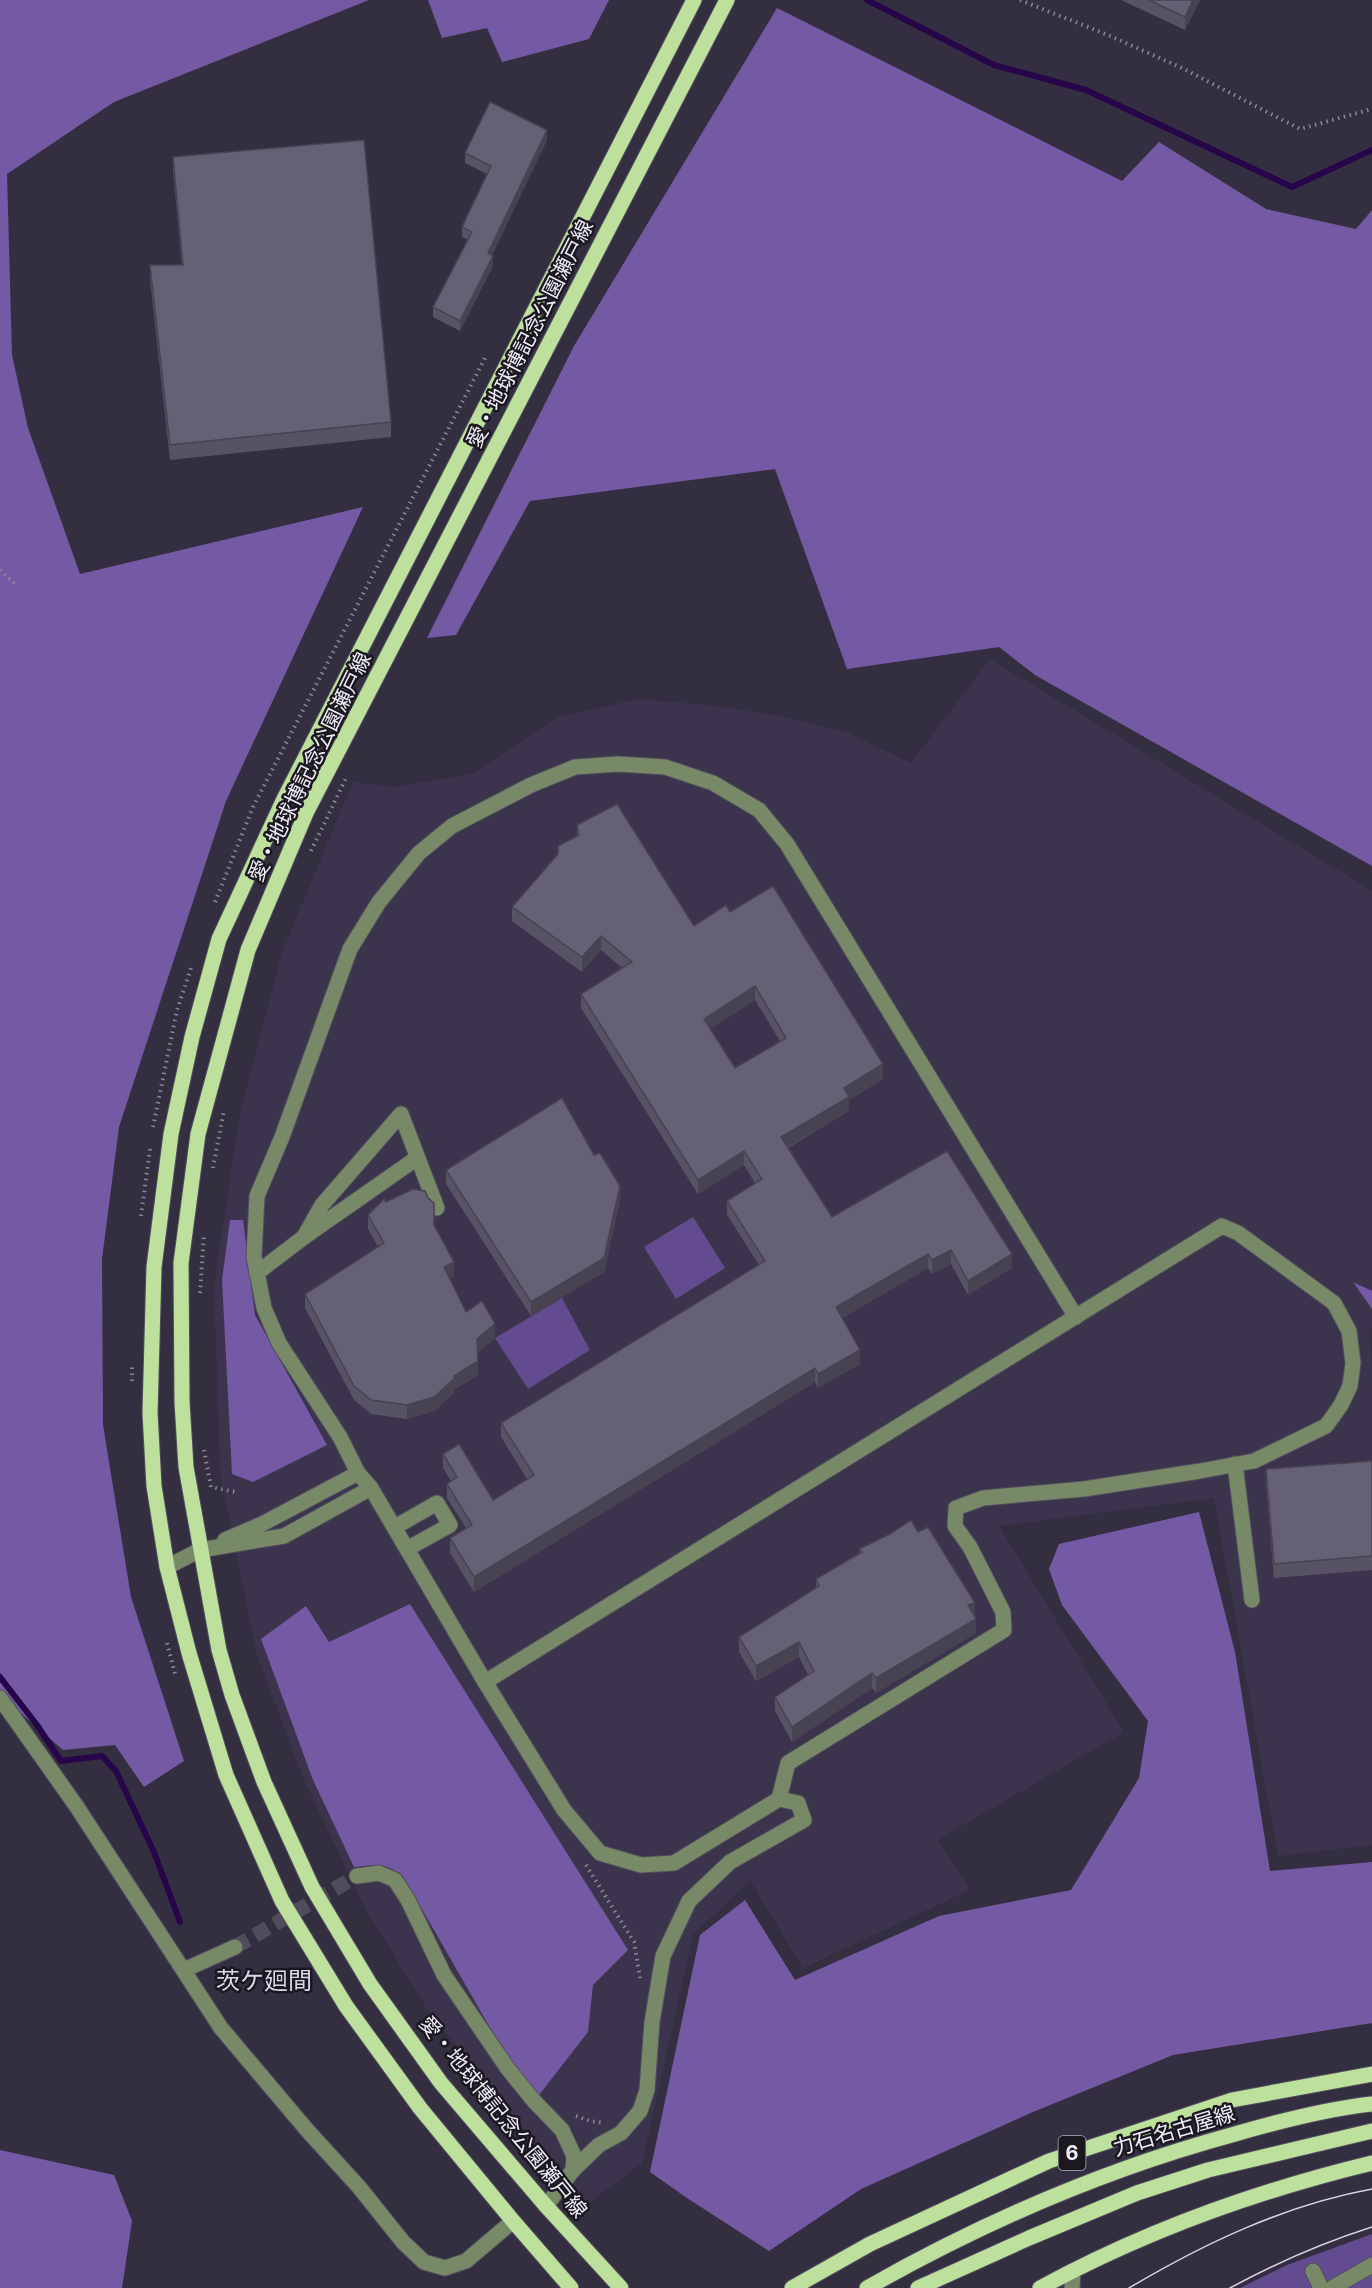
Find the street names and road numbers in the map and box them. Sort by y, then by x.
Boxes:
street label: 愛・地球博記念公園瀬戸線 [461,216,598,452]
street label: 愛・地球博記念公園瀬戸線 [243,648,376,886]
street label: 愛・地球博記念公園瀬戸線 [414,2011,592,2222]
street label: 力石名古屋線 [1110,2100,1238,2161]
road number: 6 [1058,2136,1086,2170]

